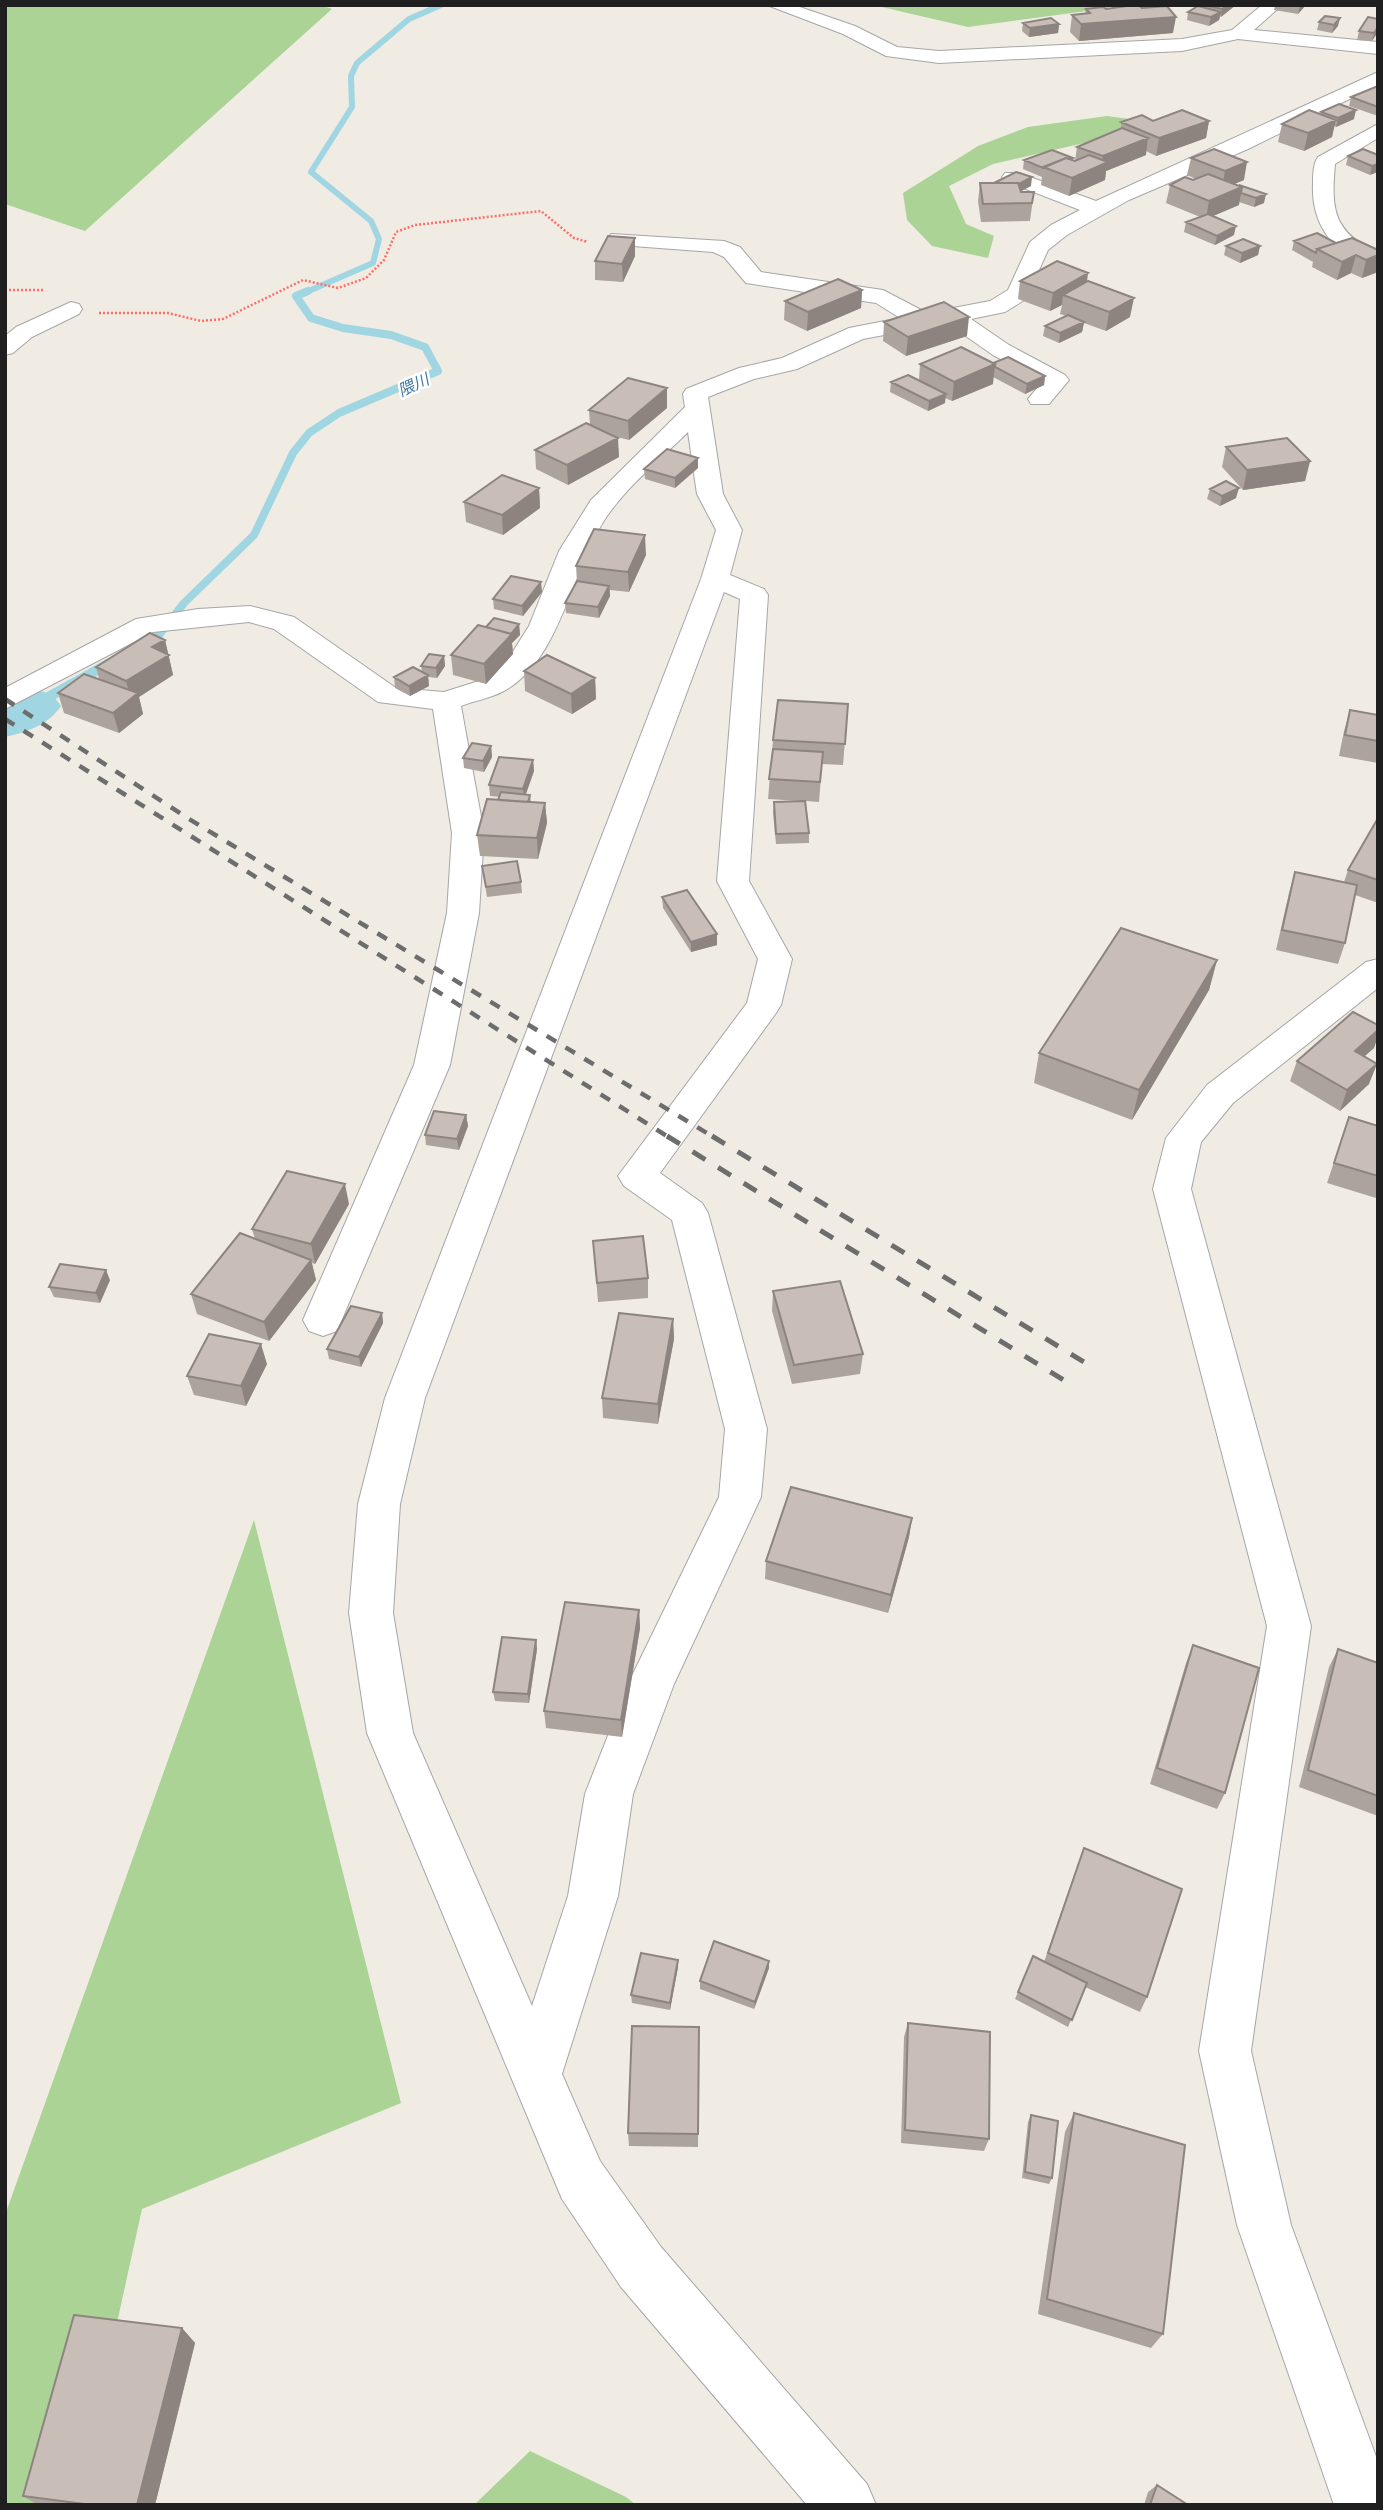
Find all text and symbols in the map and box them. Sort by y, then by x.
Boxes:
water label: 隈川 [394,368,433,399]

